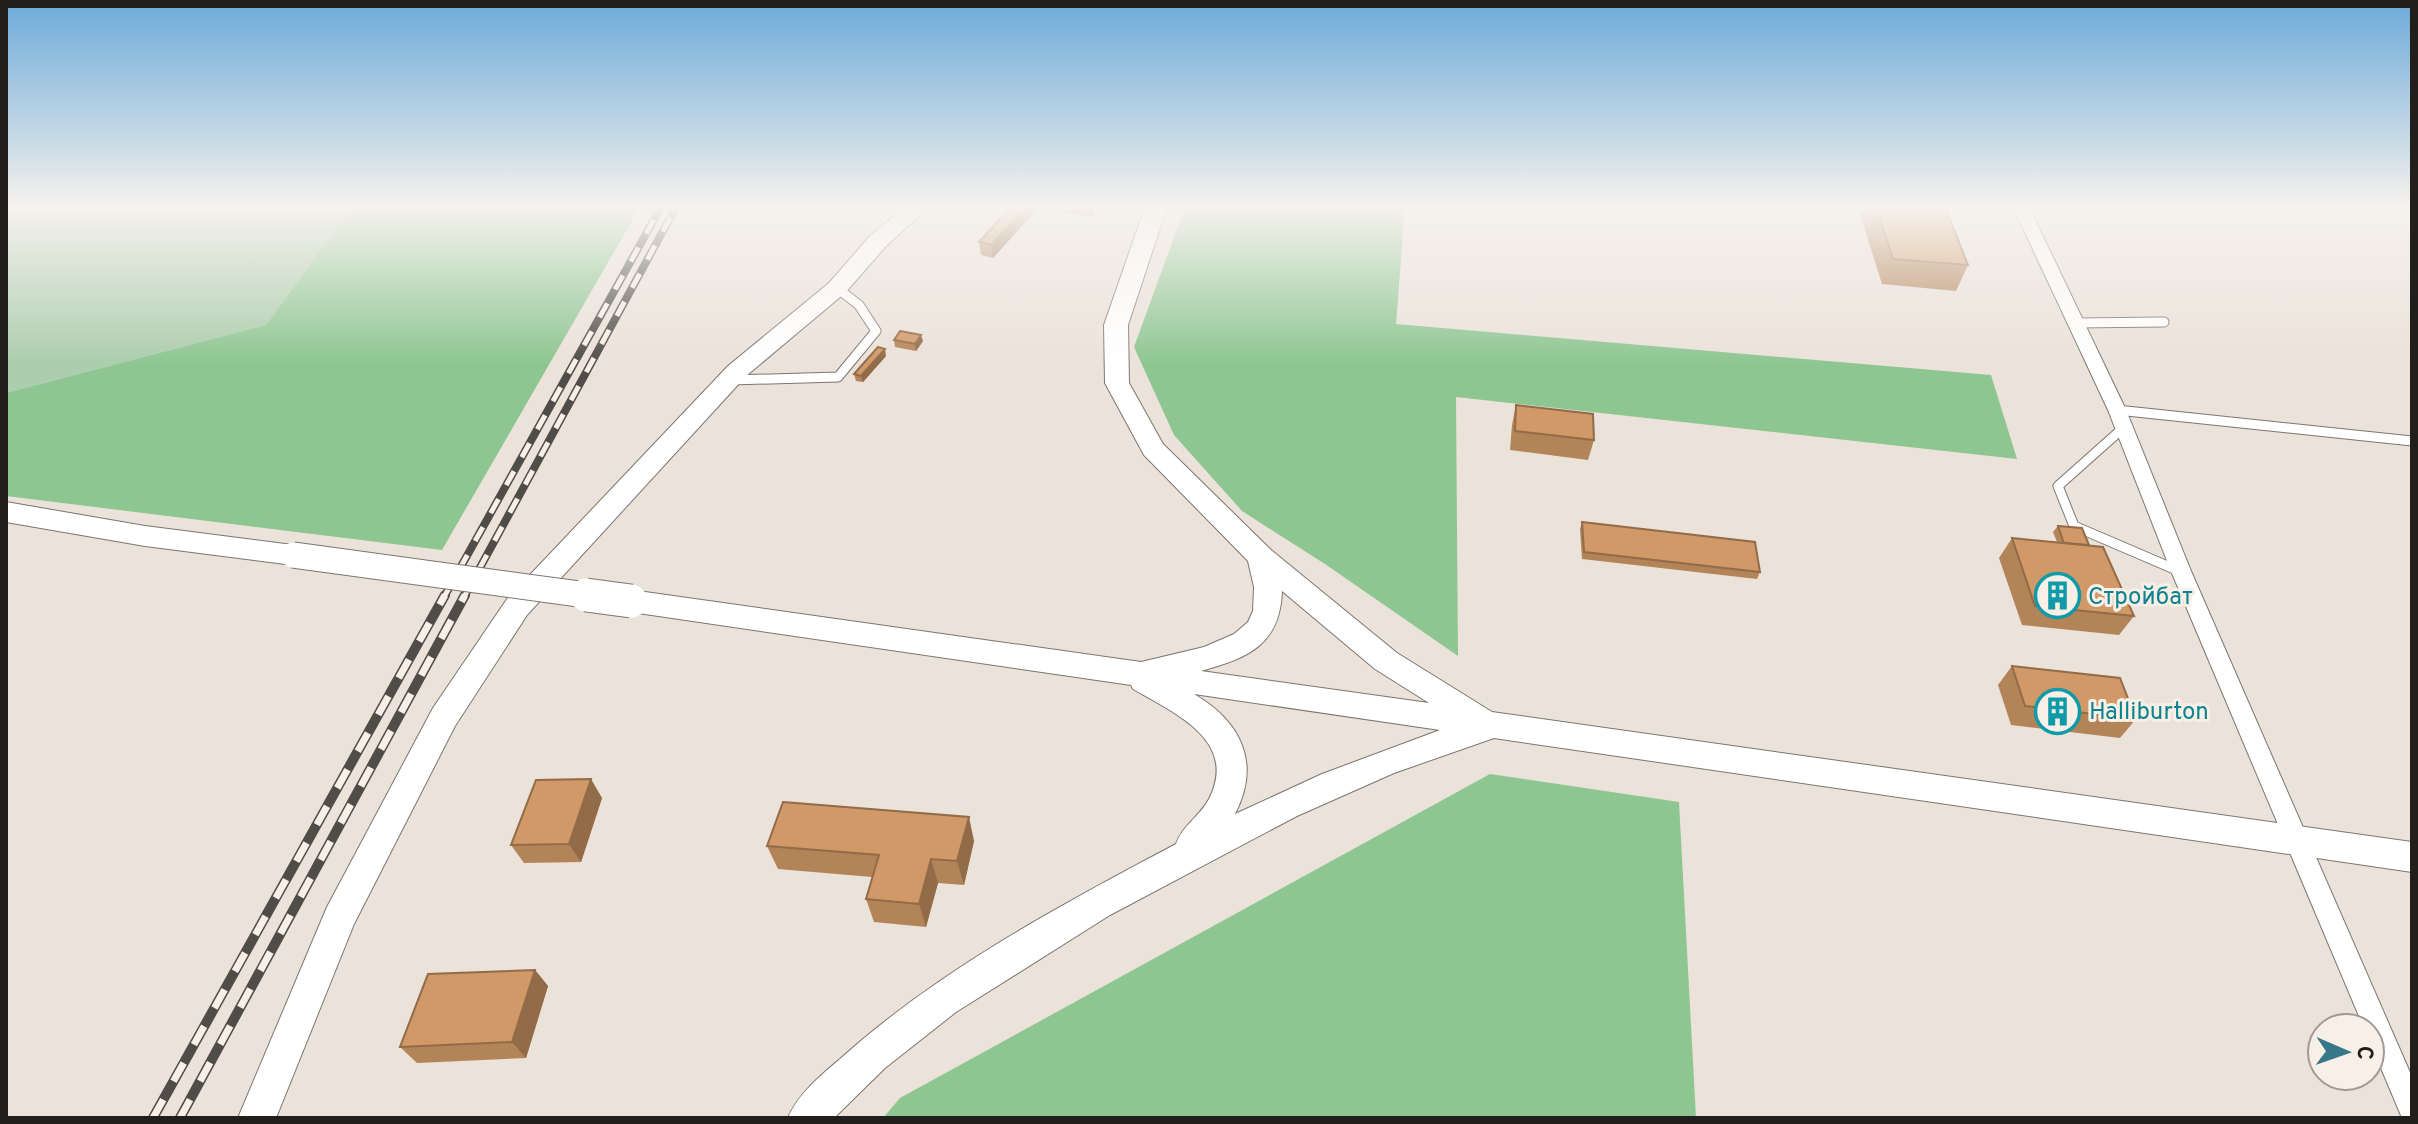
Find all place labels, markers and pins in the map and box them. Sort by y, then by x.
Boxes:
building icon: Стройбат [2033,572,2081,620]
place label: Стройбат [2088,583,2193,613]
building icon: Halliburton [2034,687,2082,735]
place label: Halliburton [2089,698,2209,728]

